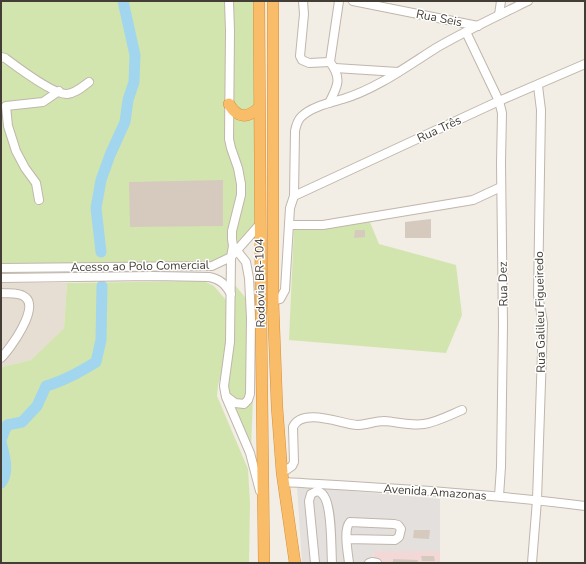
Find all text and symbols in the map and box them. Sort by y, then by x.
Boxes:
street label: Rua Seis [415,6,464,30]
street label: Rua Três [414,112,464,146]
street label: Rodovia BR-104 [251,238,269,328]
street label: Rua Galileu Figueiredo [531,251,549,373]
street label: Acesso ao Polo Comercial [71,257,210,275]
street label: Rua Dez [495,261,511,307]
street label: Avenida Amazonas [383,480,487,504]

